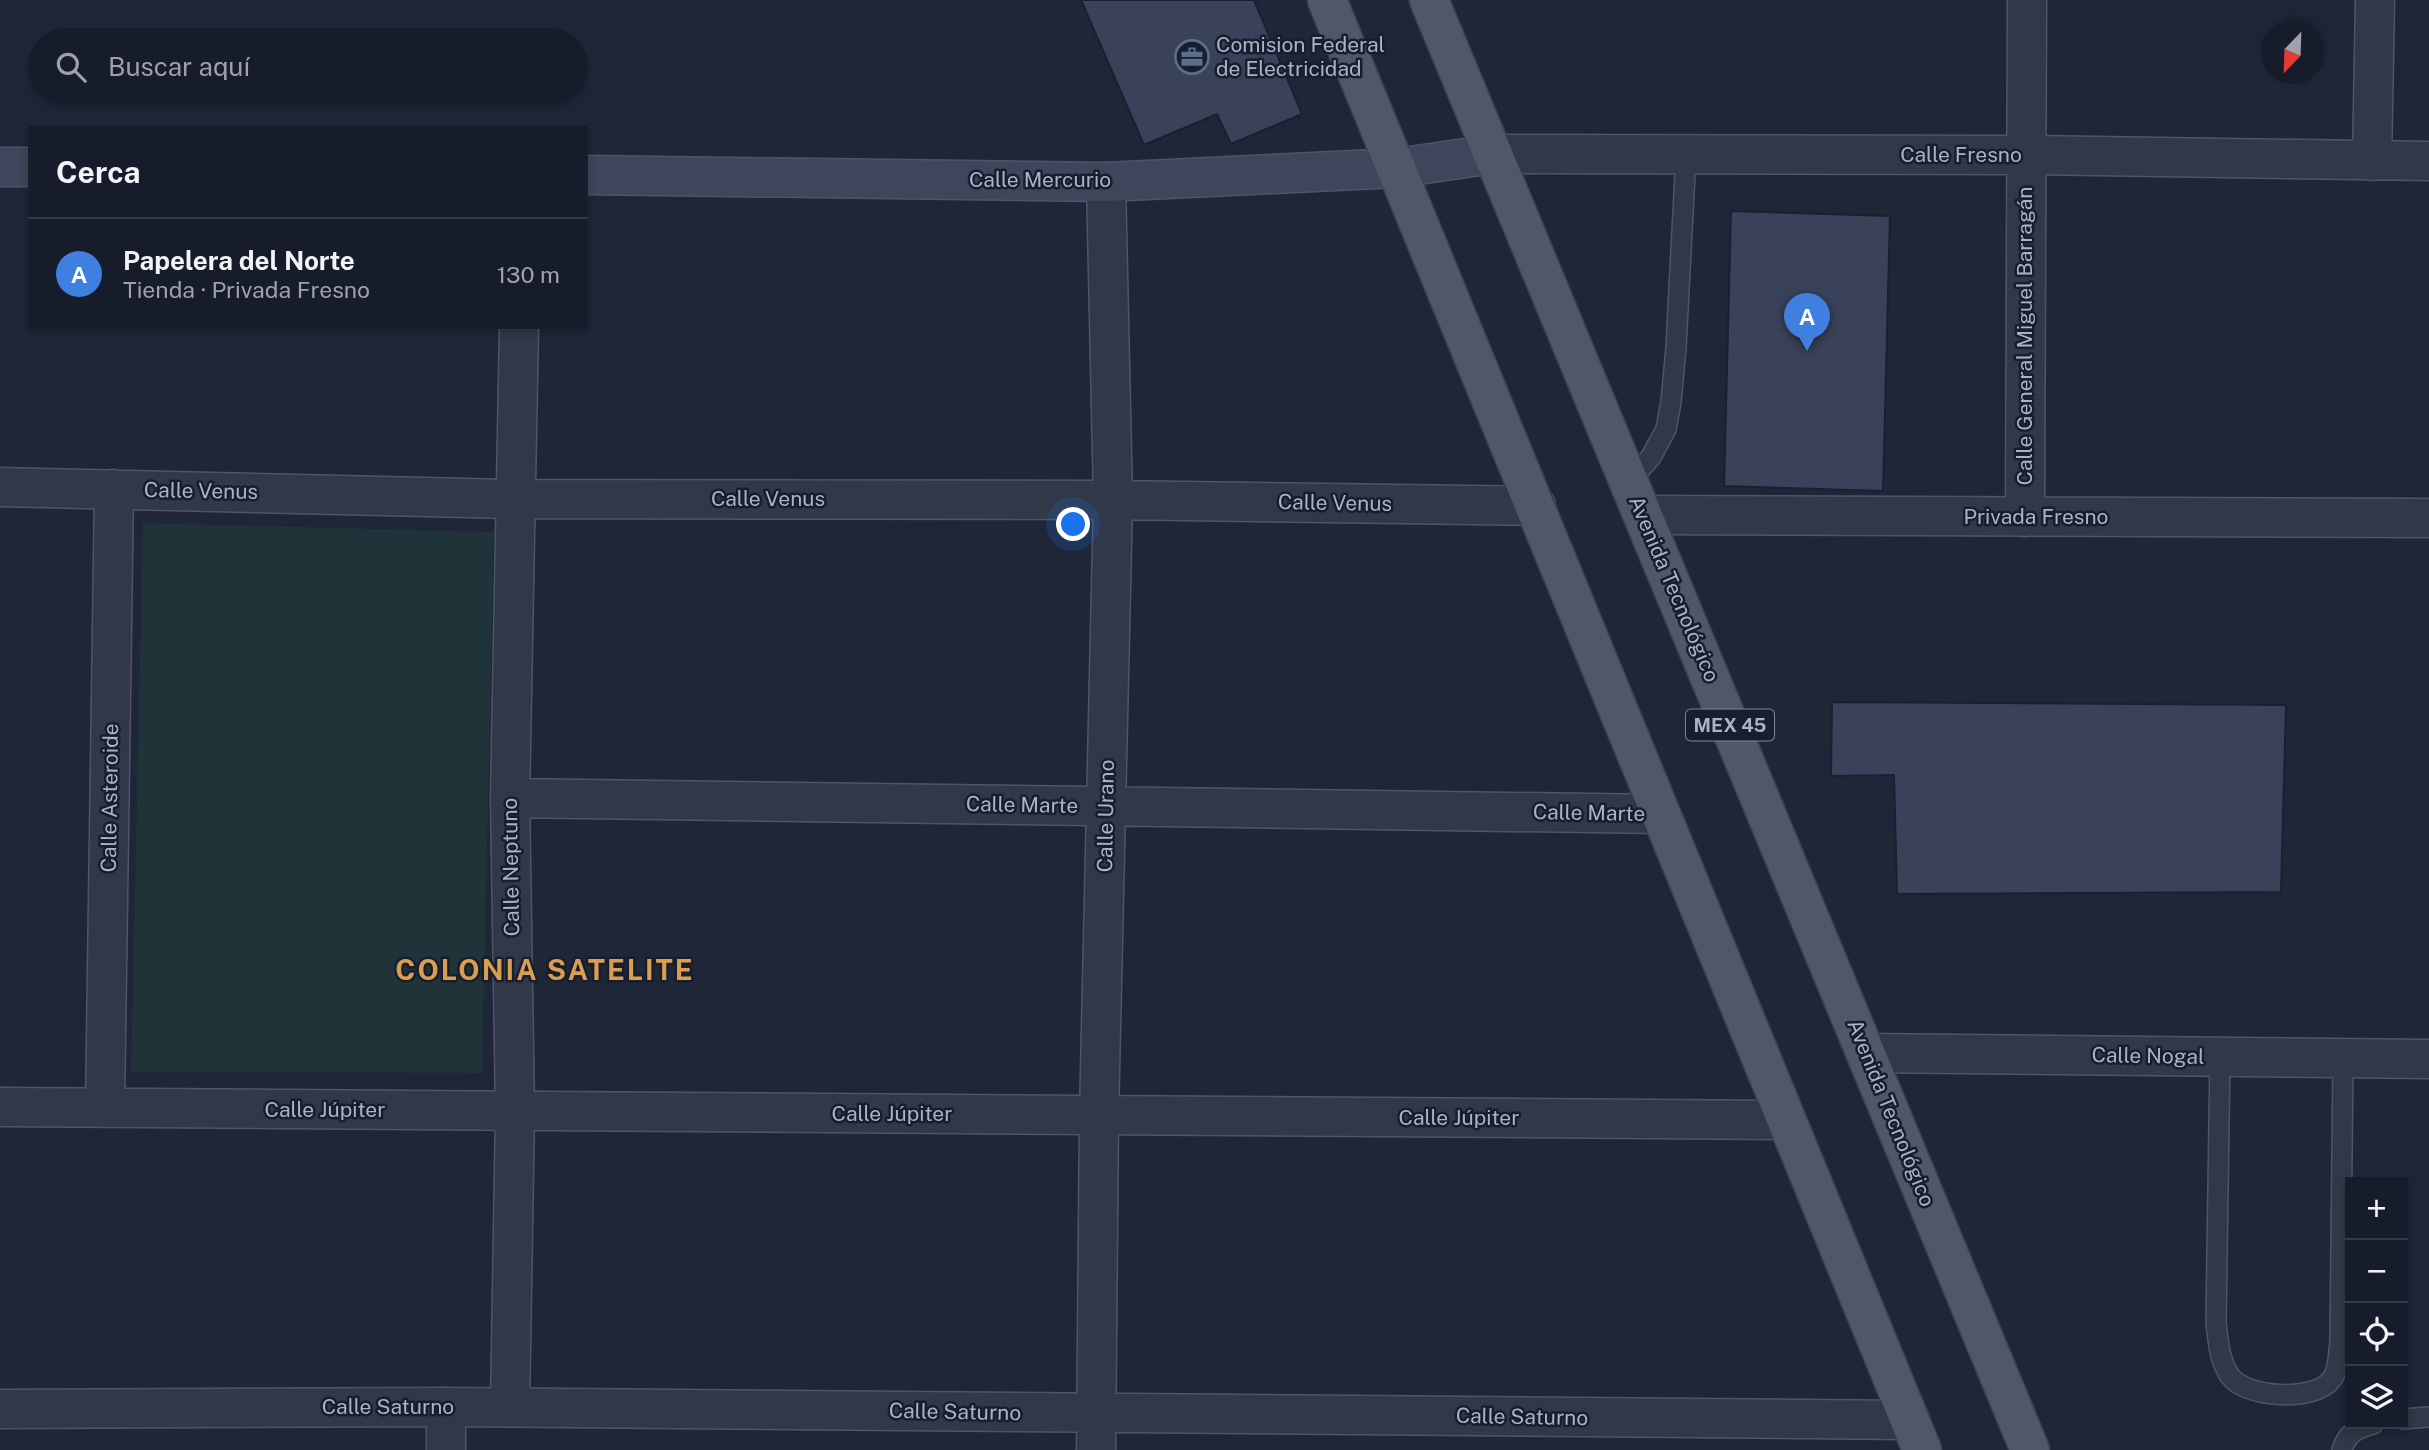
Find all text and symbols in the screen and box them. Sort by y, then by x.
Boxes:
north arrow [2261,21,2324,84]
search box [28,28,588,105]
place label: Comision Federal de Electricidad [1216,32,1385,81]
office icon: Comision Federal de Electricidad [1173,38,1211,76]
icon: search [52,48,90,86]
text: Buscar aquí [108,51,250,82]
street label: Calle Fresno [1900,142,2022,167]
text: Cerca [56,154,141,190]
street label: Calle Mercurio [969,167,1111,192]
street label: Calle General Miguel Barragán [2012,187,2037,485]
text: Papelera del Norte [123,245,355,276]
text: A [71,261,87,288]
text: 130 m [497,261,560,288]
text: Tienda · Privada Fresno [123,276,370,303]
pin: A [1784,293,1830,351]
street label: Calle Venus [144,477,258,504]
street label: Calle Venus [711,486,825,511]
street label: Calle Venus [1278,489,1392,516]
street label: Avenida Tecnológico [1624,492,1725,686]
street label: Privada Fresno [1964,504,2108,529]
your location [1056,507,1090,541]
road number: MEX 45 [1686,710,1774,740]
street label: Calle Asteroide [96,723,123,873]
street label: Calle Urano [1092,759,1119,873]
street label: Calle Marte [966,791,1078,818]
street label: Calle Neptuno [497,797,524,937]
street label: Calle Marte [1533,799,1645,826]
district label: COLONIA SATELITE [395,953,695,986]
street label: Avenida Tecnológico [1842,1016,1940,1210]
street label: Calle Nogal [2091,1042,2205,1069]
street label: Calle Júpiter [265,1097,385,1122]
street label: Calle Júpiter [832,1101,952,1126]
street label: Calle Júpiter [1399,1105,1519,1130]
map controls [2345,1177,2408,1429]
button: + [2345,1177,2408,1240]
button: − [2345,1240,2408,1303]
button: locate [2345,1303,2408,1366]
button: layers [2345,1366,2408,1429]
street label: Calle Saturno [322,1394,454,1419]
street label: Calle Saturno [889,1398,1021,1425]
street label: Calle Saturno [1456,1403,1588,1430]

